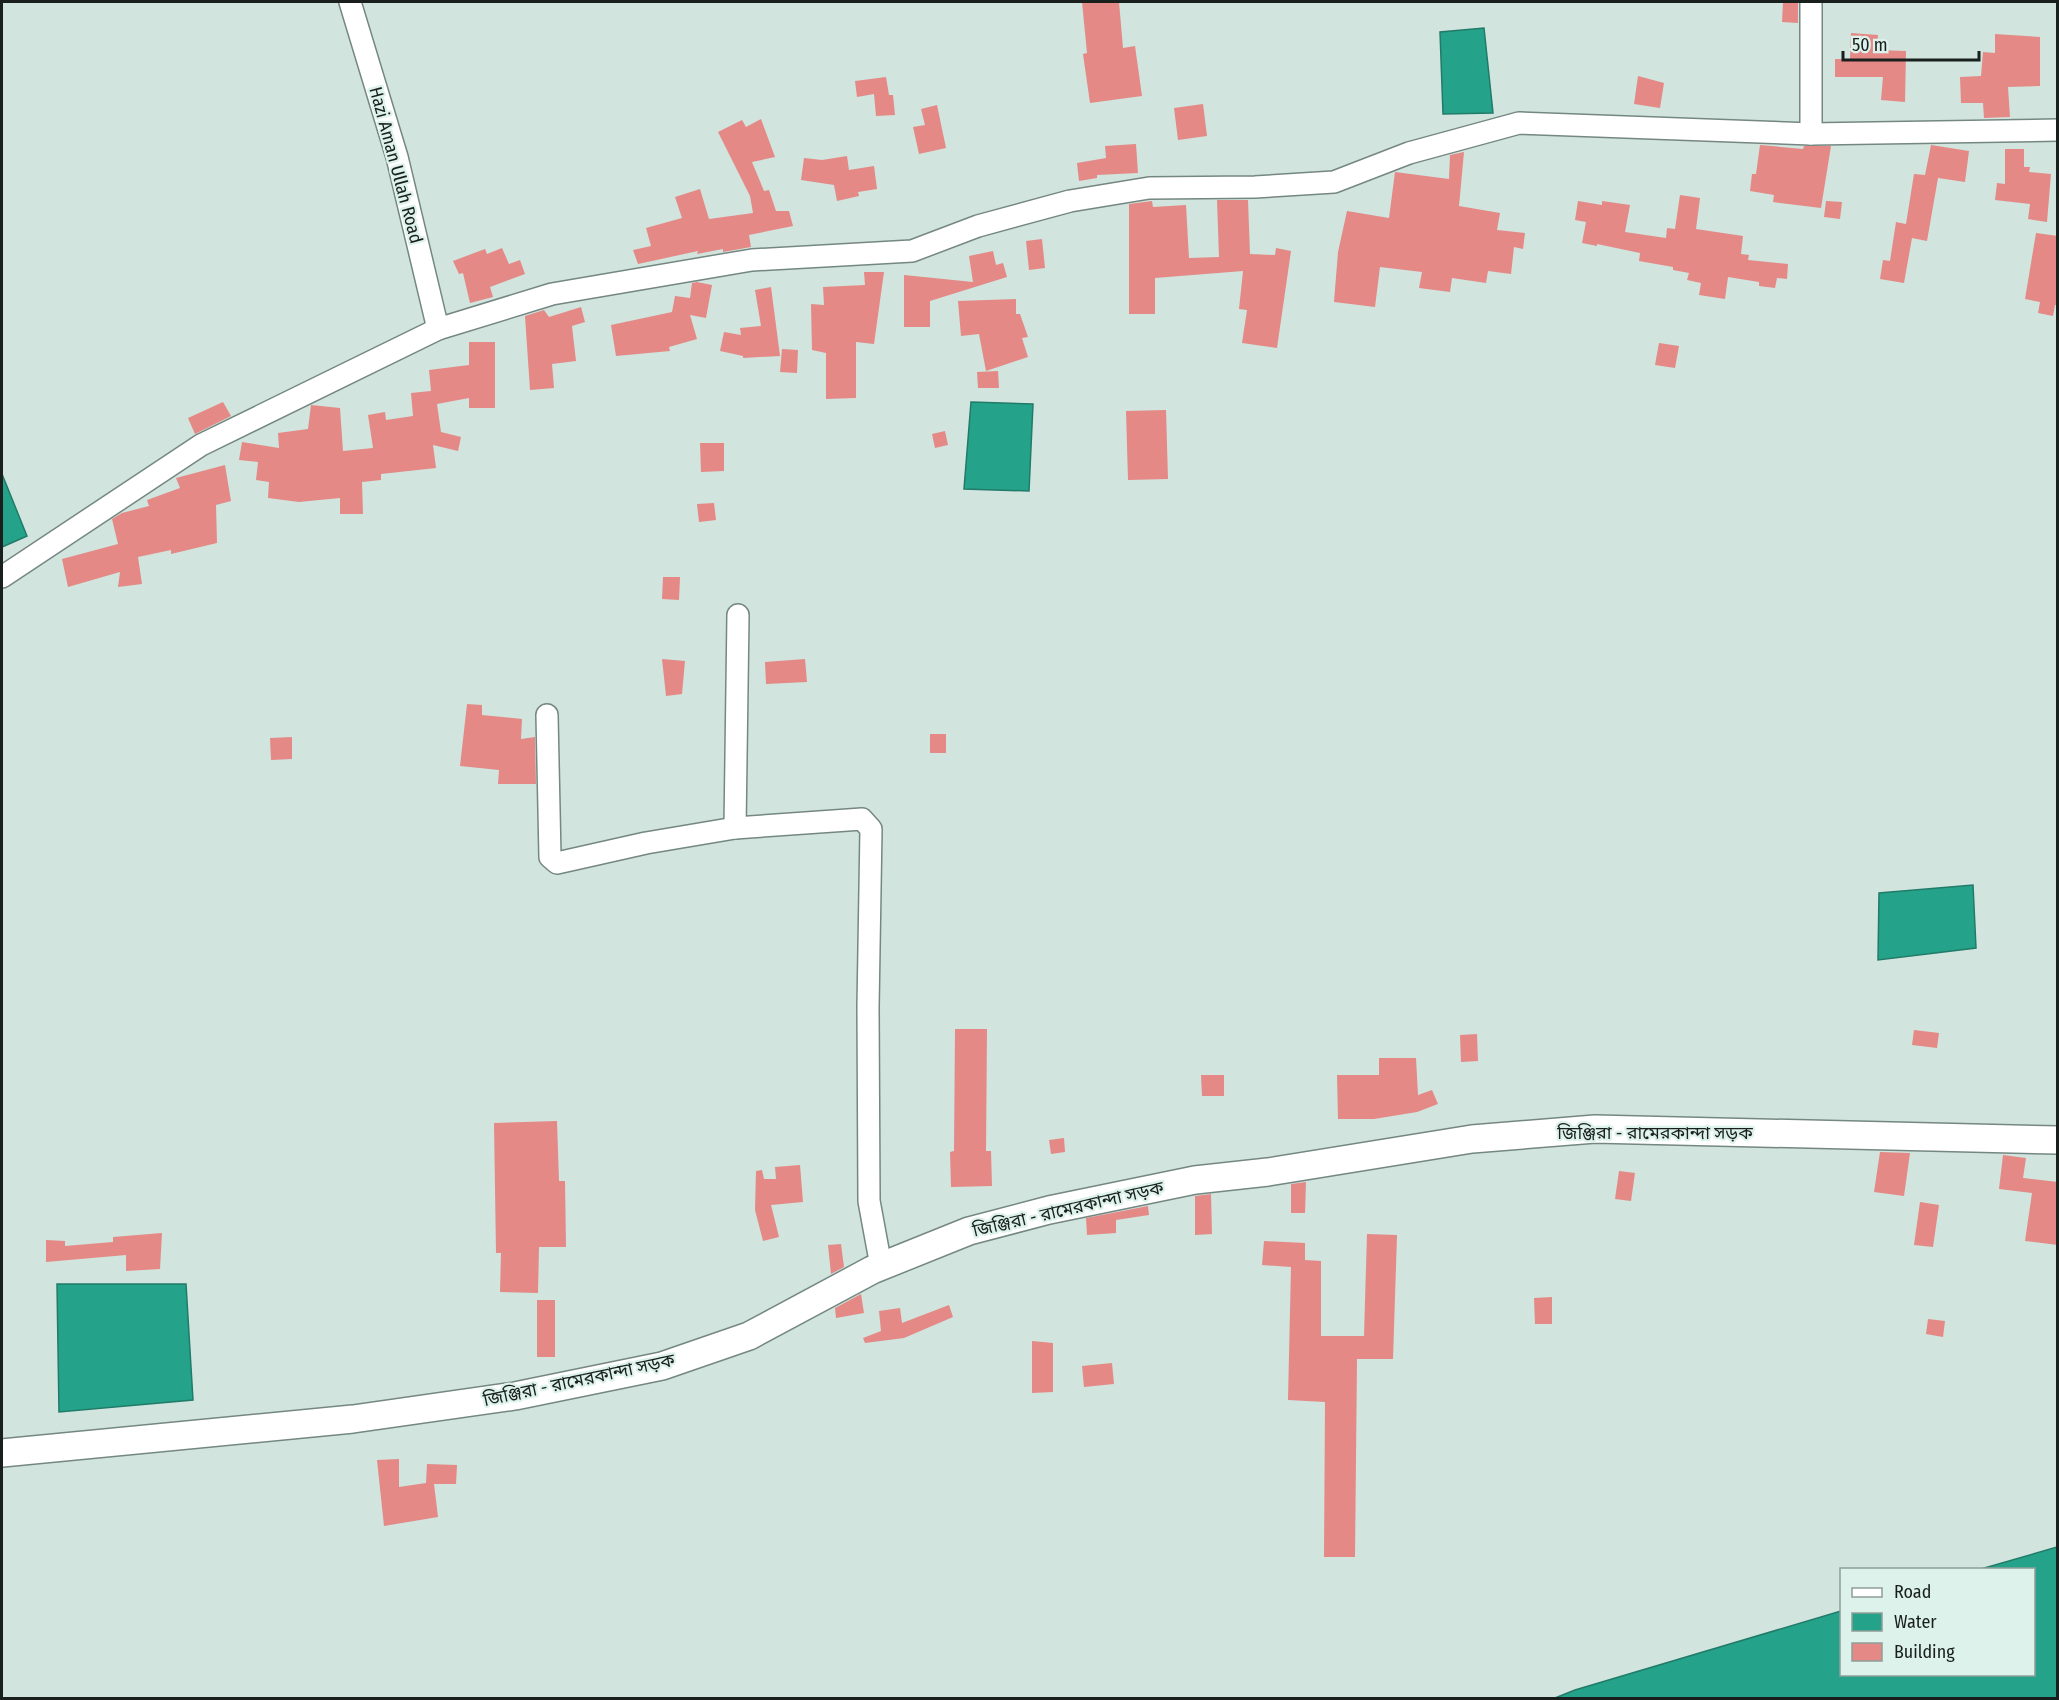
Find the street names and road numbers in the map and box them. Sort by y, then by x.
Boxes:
street label: Hazi Aman Ullah Road [364,84,428,246]
street label: জিঞ্জিরা - রামেরকান্দা সড়ক [1556,1122,1753,1144]
street label: জিঞ্জিরা - রামেরকান্দা সড়ক [969,1176,1166,1242]
street label: জিঞ্জিরা - রামেরকান্দা সড়ক [480,1349,677,1411]

